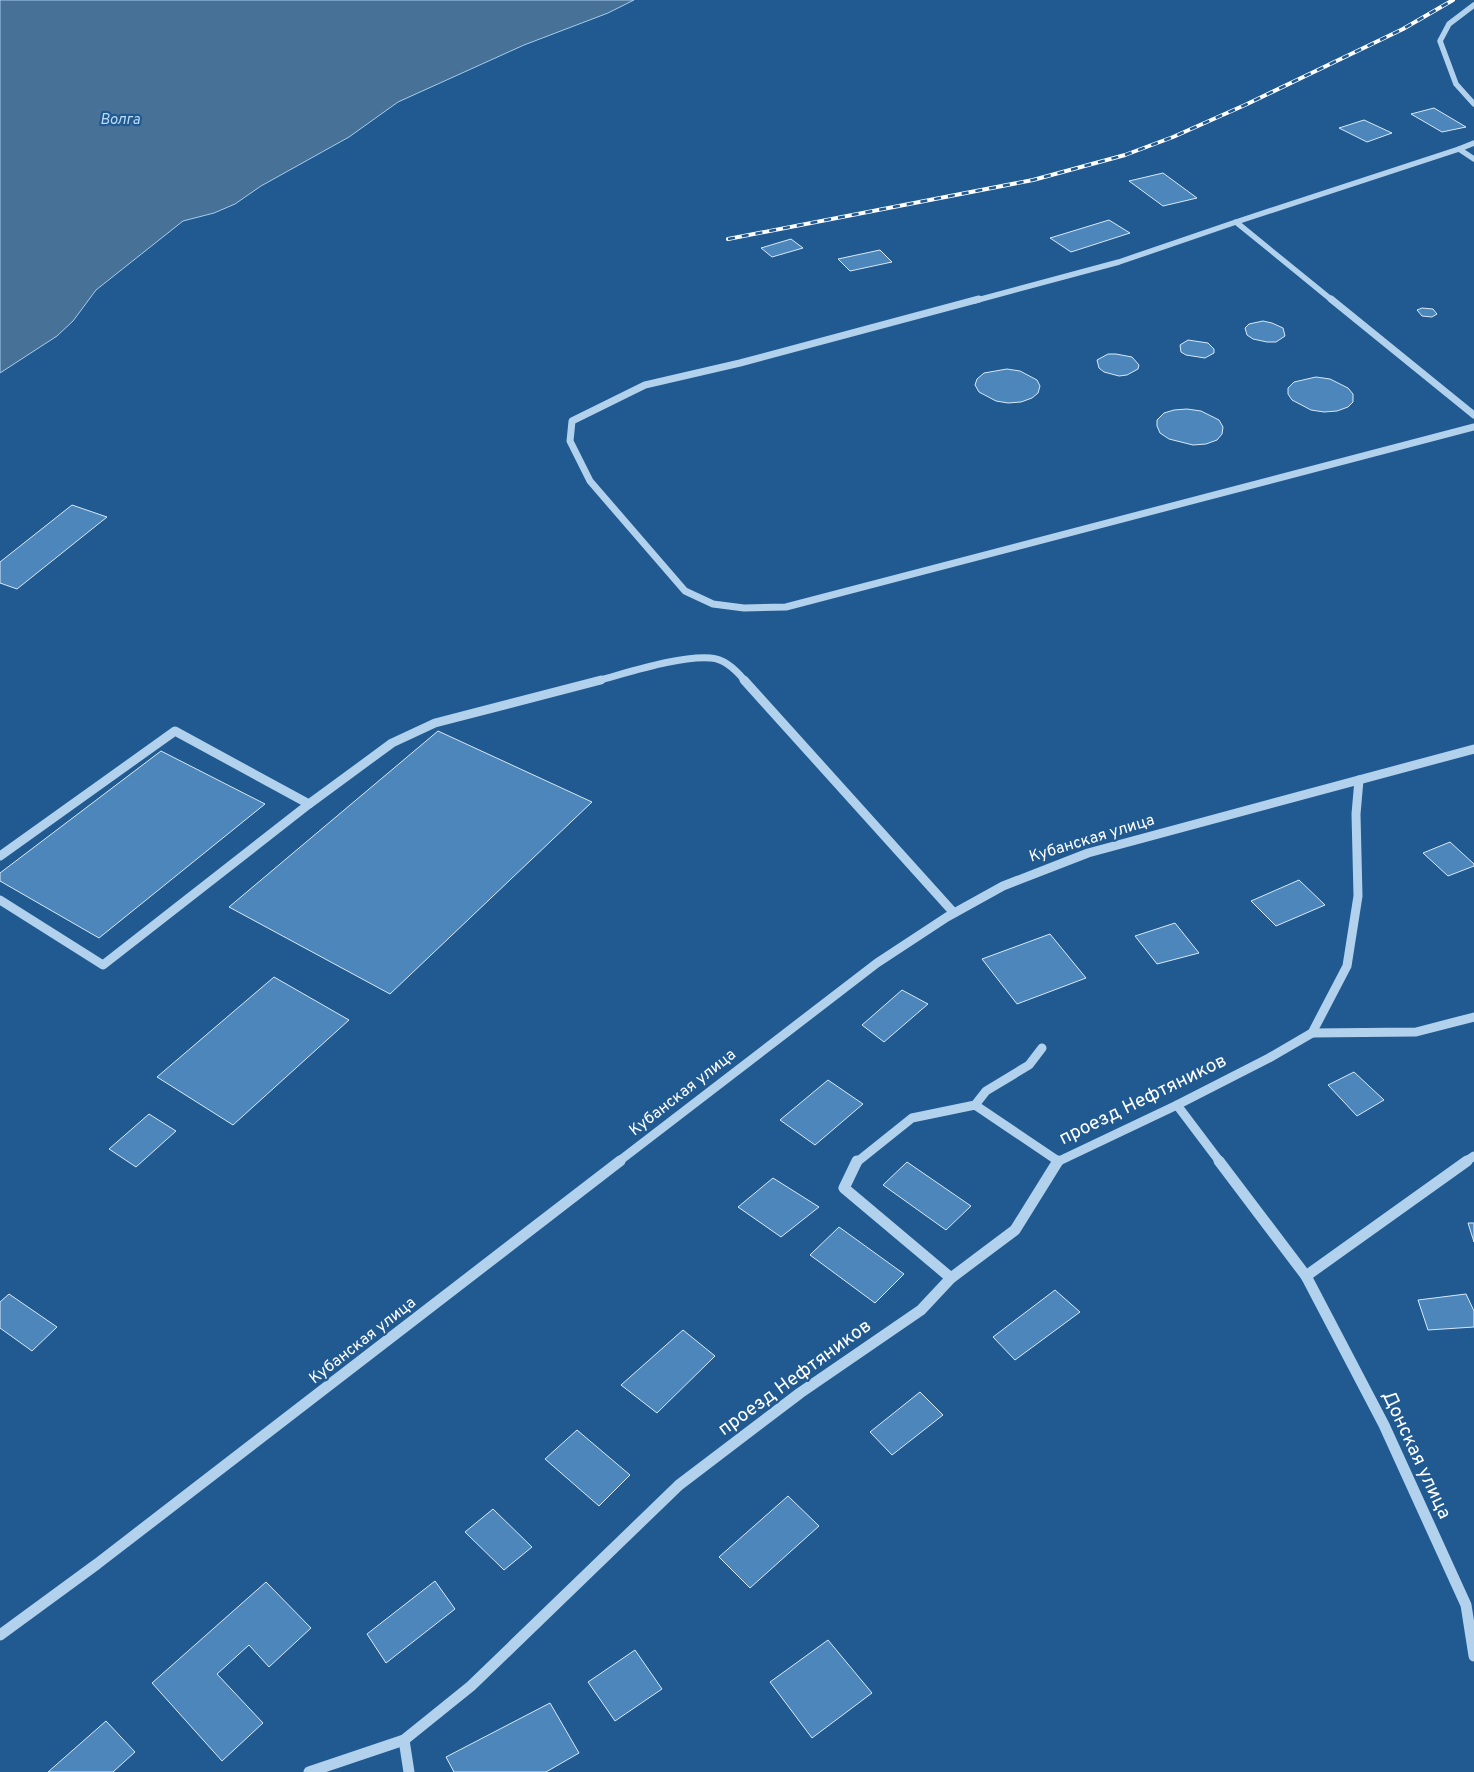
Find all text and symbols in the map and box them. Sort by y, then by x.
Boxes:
water label: Волга [100,111,140,130]
street label: Кубанская улица [1027,810,1157,868]
street label: Кубанская улица [626,1045,740,1141]
street label: проезд Нефтяников [1055,1049,1231,1151]
street label: Кубанская улица [306,1293,420,1389]
street label: проезд Нефтяников [714,1314,876,1442]
street label: Донская улица [1376,1387,1456,1523]

